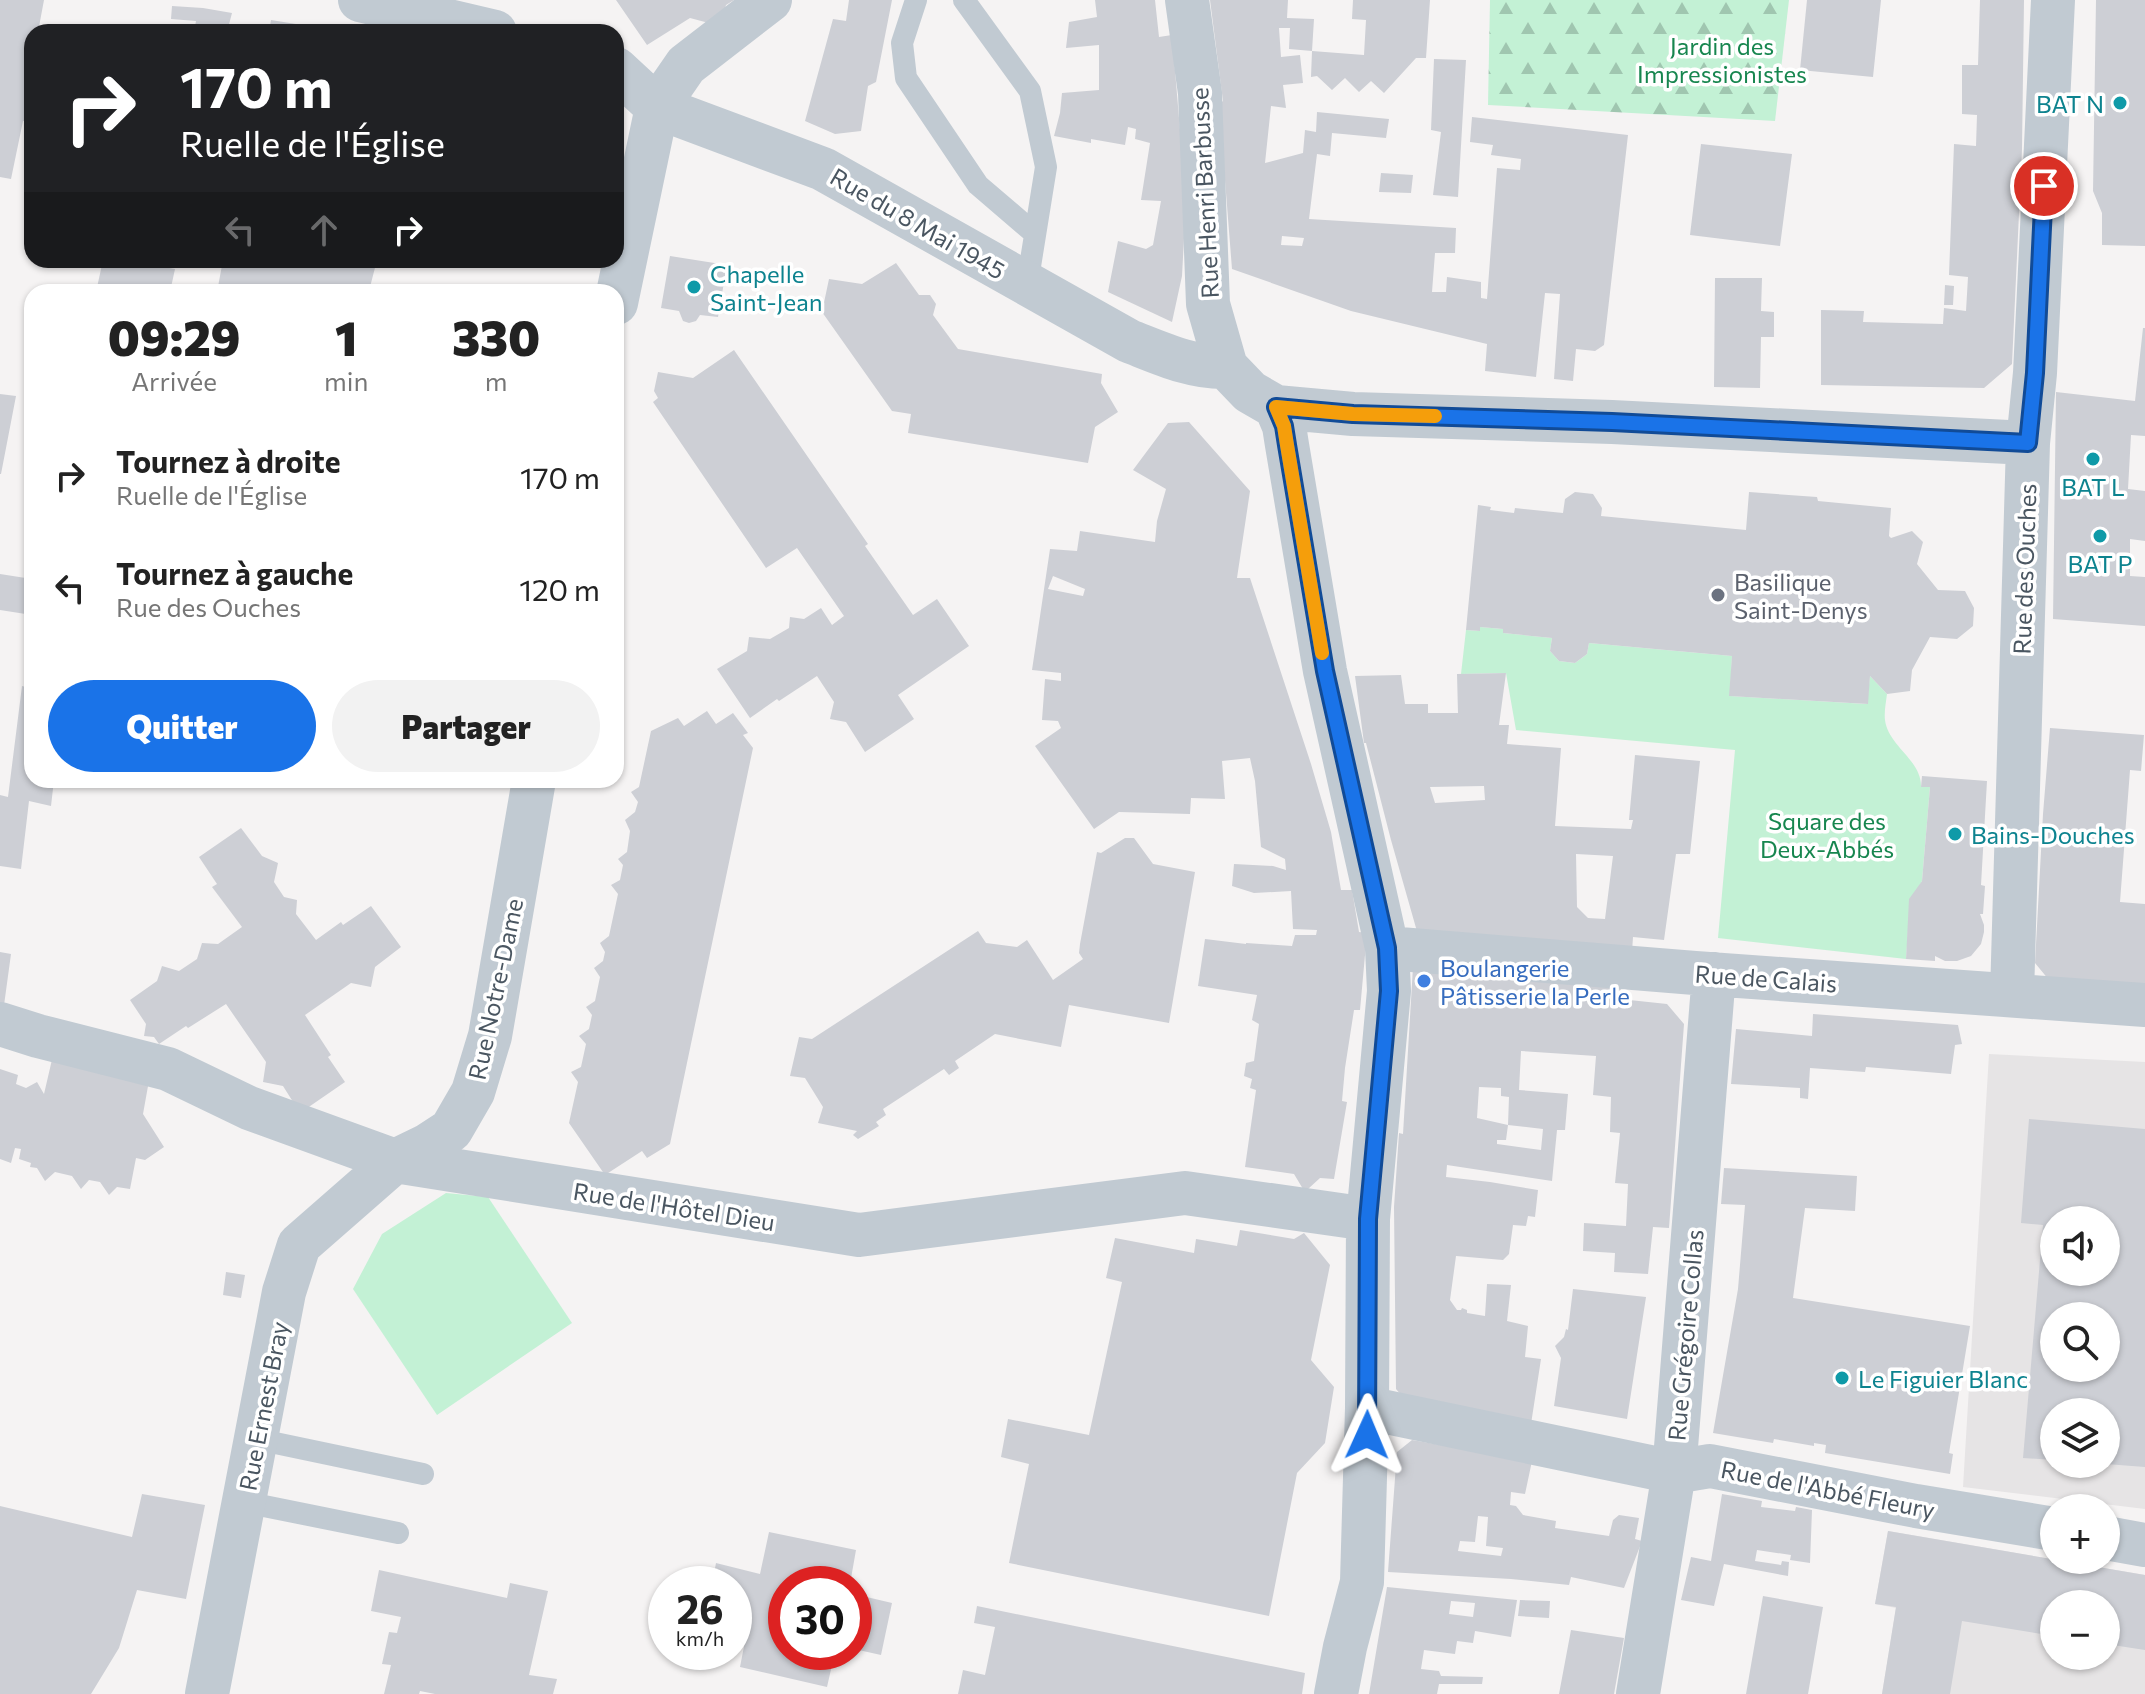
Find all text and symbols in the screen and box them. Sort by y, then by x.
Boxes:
park label: Jardin des Impressionistes [1637,31,1807,88]
text: 170 m [180,51,333,120]
icon: right [48,56,152,160]
street label: Rue Henri Barbusse [1184,87,1224,299]
place label: BAT N [2036,89,2104,118]
marker: BAT N [2111,94,2129,112]
text: Ruelle de l'Église [180,120,445,164]
pin [2010,152,2078,220]
street label: Rue du 8 Mai 1945 [826,161,1010,285]
icon: arrive [2022,164,2066,208]
icon: left [218,208,262,252]
icon: ahead [302,208,346,252]
icon: right [386,208,430,252]
place label: Chapelle Saint-Jean [710,259,822,316]
marker: Chapelle Saint-Jean [685,278,703,296]
text: 09:29 [108,307,240,366]
text: 1 [335,307,357,366]
text: 330 [452,307,540,366]
text: Arrivée [131,365,217,396]
text: min [324,365,368,396]
text: m [485,365,507,396]
text: Tournez à droite [116,442,340,479]
marker: BAT L [2084,450,2102,468]
icon: right [48,454,92,498]
text: 170 m [520,458,600,495]
place label: BAT L [2061,472,2125,501]
text: Ruelle de l'Église [116,479,307,510]
street label: Rue des Ouches [2007,483,2041,655]
marker: BAT P [2091,527,2109,545]
place label: BAT P [2068,549,2132,578]
text: Tournez à gauche [116,554,353,591]
icon: left [48,566,92,610]
place label: Basilique Saint-Denys [1734,567,1868,624]
text: 120 m [519,570,600,607]
marker: Basilique Saint-Denys [1709,586,1727,604]
text: Rue des Ouches [116,591,301,622]
button: Quitter [48,680,316,772]
button: Partager [332,680,600,772]
park label: Square des Deux-Abbés [1760,806,1894,863]
place label: Bains-Douches [1971,820,2135,849]
marker: Bains-Douches [1946,825,1964,843]
street label: Rue Notre-Dame [462,896,528,1082]
place label: Boulangerie Pâtisserie la Perle [1440,953,1630,1010]
street label: Rue de Calais [1694,959,1838,997]
marker: Boulangerie Pâtisserie la Perle [1415,972,1433,990]
street label: Rue de l'Hôtel Dieu [571,1176,777,1236]
map controls [2040,1206,2120,1670]
button: sound [2040,1206,2120,1286]
street label: Rue Grégoire Collas [1661,1228,1709,1442]
button: search [2040,1302,2120,1382]
street label: Rue Ernest Bray [232,1319,294,1493]
place label: Le Figuier Blanc [1858,1364,2028,1393]
marker: Le Figuier Blanc [1833,1369,1851,1387]
position arrow [1325,1393,1409,1477]
button: layers [2040,1398,2120,1478]
street label: Rue de l'Abbé Fleury [1718,1454,1938,1524]
button: + [2040,1494,2120,1574]
speed limit sign: 30 [768,1566,872,1670]
text: 26 [676,1583,724,1632]
button: − [2040,1590,2120,1670]
text: km/h [676,1626,724,1650]

